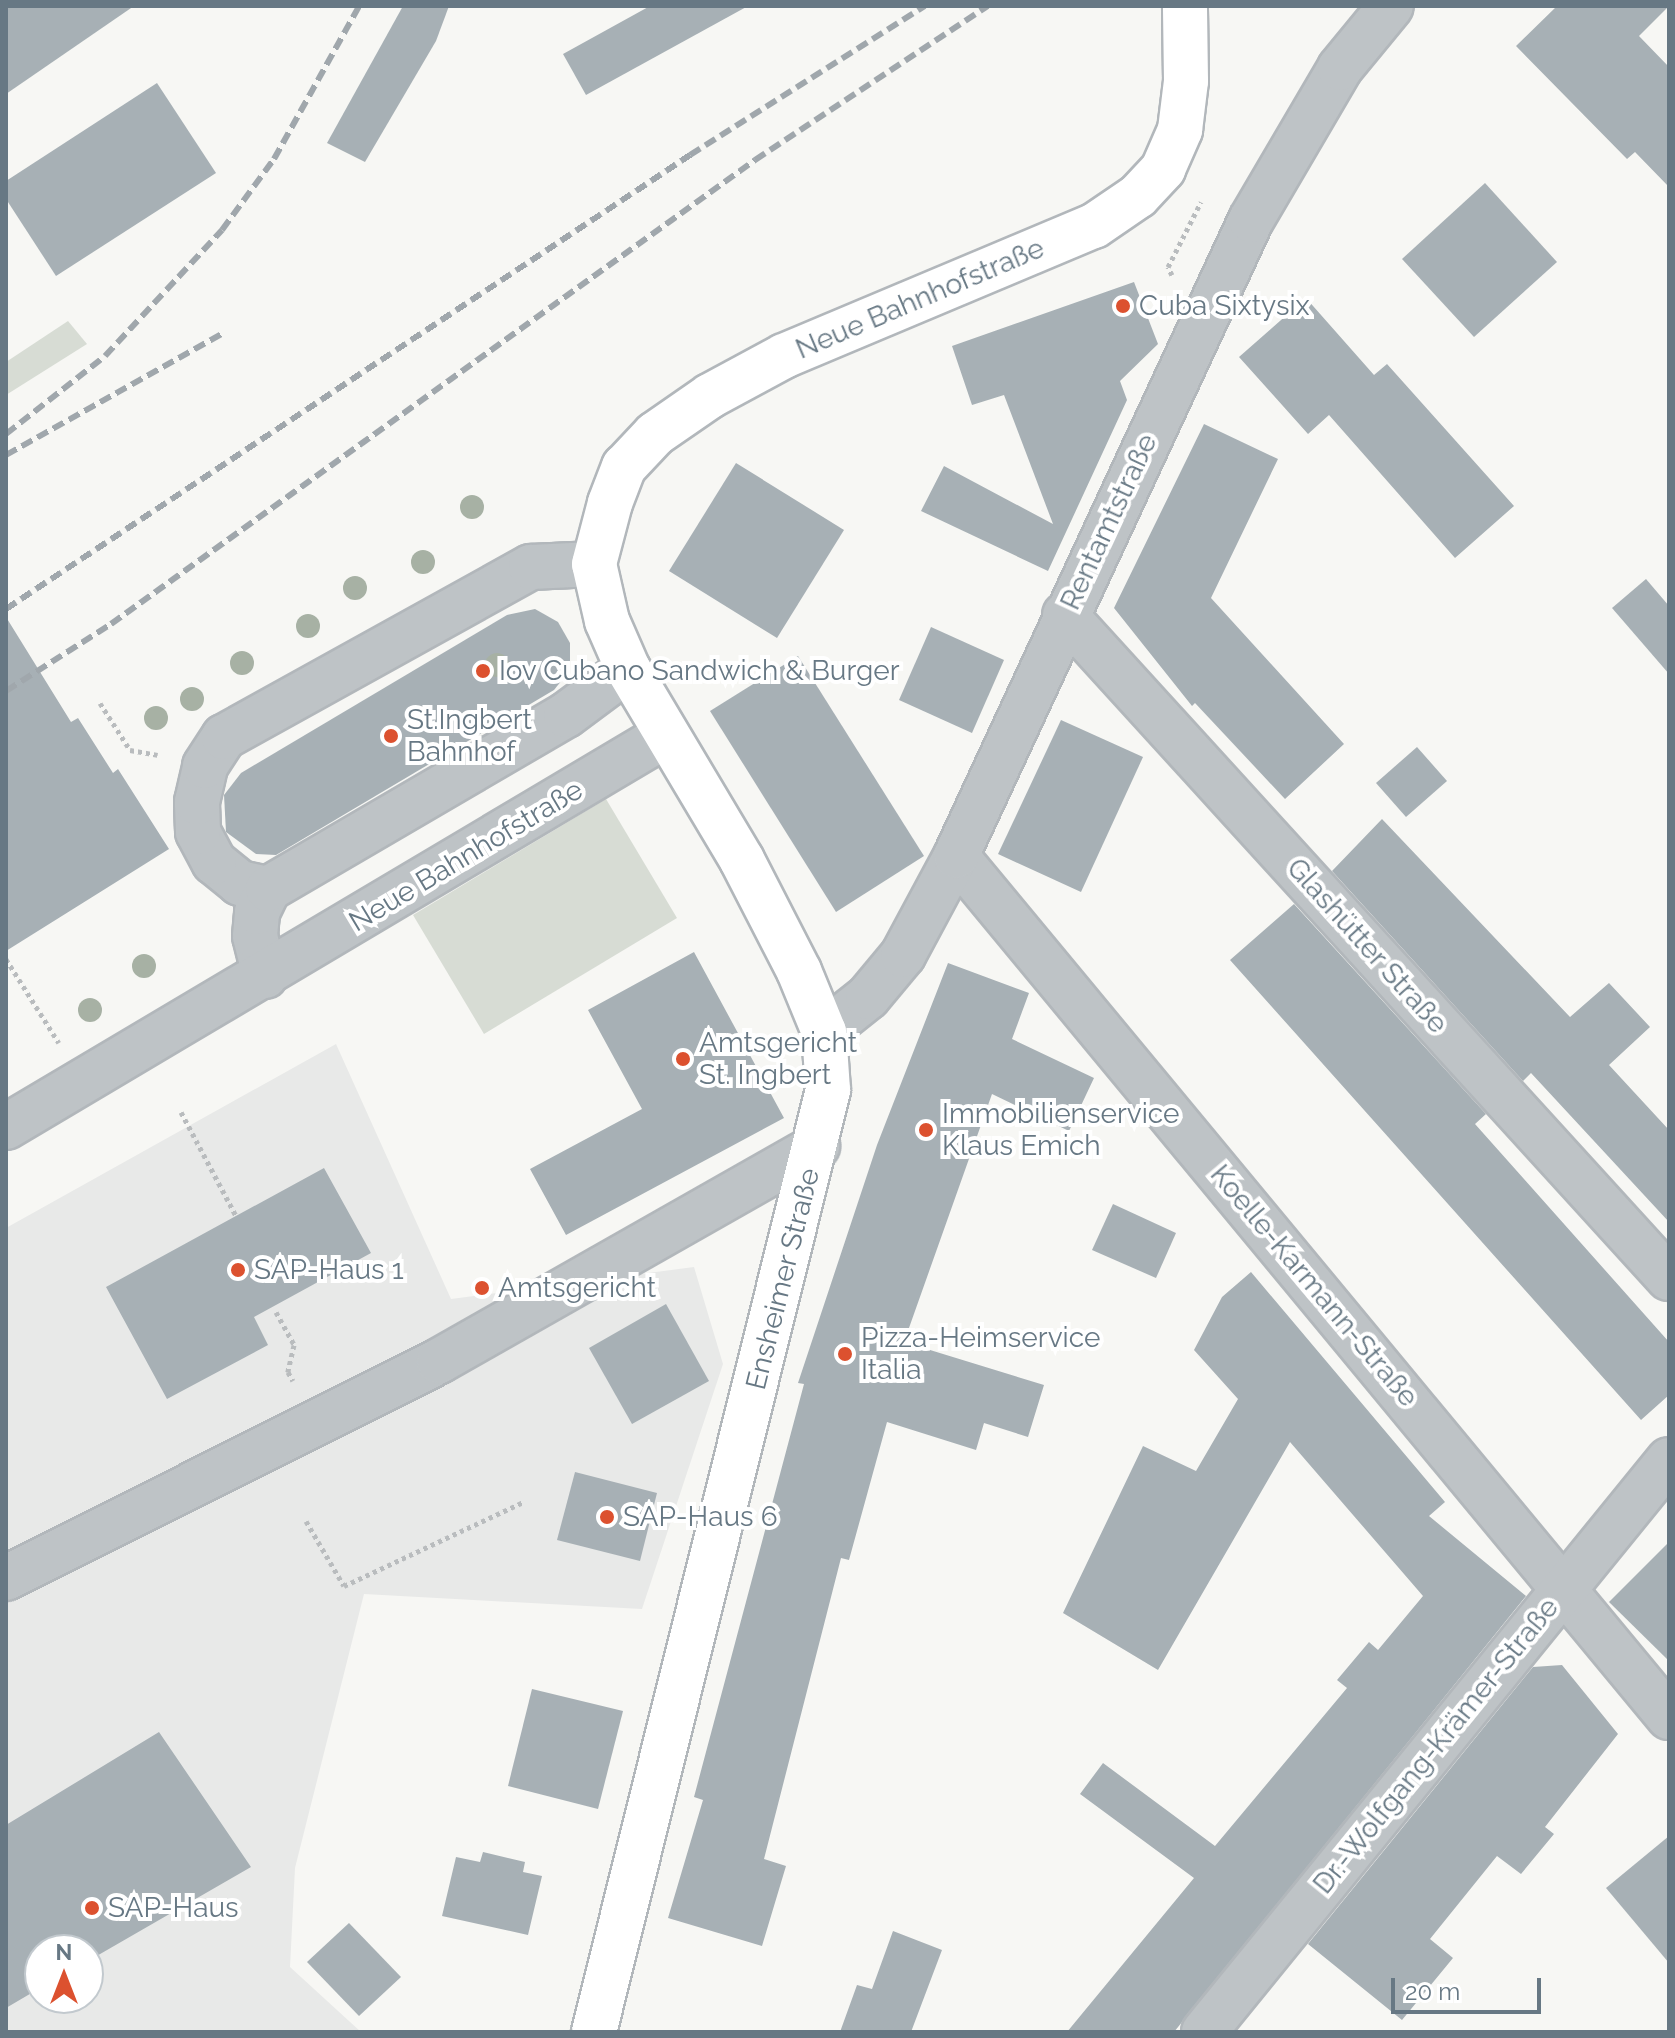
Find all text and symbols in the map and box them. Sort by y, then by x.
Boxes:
street label: Neue Bahnhofstraße [791,231,1049,367]
place label: Cuba Sixtysix [1139,289,1310,323]
marker: Cuba Sixtysix [1114,297,1132,315]
street label: Rentamtstraße [1054,429,1164,615]
place label: Iov Cubano Sandwich & Burger [499,654,900,688]
marker: Iov Cubano Sandwich & Burger [474,662,492,680]
place label: St.Ingbert Bahnhof [407,703,532,769]
marker: St.Ingbert Bahnhof [382,727,400,745]
street label: Neue Bahnhofstraße [343,773,589,939]
street label: Glashütter Straße [1279,851,1455,1041]
place label: Amtsgericht St. Ingbert [699,1026,857,1092]
marker: Amtsgericht St. Ingbert [674,1050,692,1068]
place label: Immobilienservice Klaus Emich [942,1097,1179,1163]
marker: Immobilienservice Klaus Emich [917,1121,935,1139]
street label: Koelle-Karmann-Straße [1203,1158,1425,1414]
street label: Ensheimer Straße [739,1164,827,1394]
place label: SAP-Haus 1 [254,1253,404,1287]
marker: SAP-Haus 1 [229,1261,247,1279]
place label: Amtsgericht [498,1271,656,1305]
marker: Amtsgericht [473,1279,491,1297]
place label: Pizza-Heimservice Italia [861,1321,1100,1387]
marker: Pizza-Heimservice Italia [836,1345,854,1363]
place label: SAP-Haus 6 [623,1500,778,1534]
marker: SAP-Haus 6 [598,1508,616,1526]
street label: Dr.-Wolfgang-Krämer-Straße [1306,1591,1566,1901]
place label: SAP-Haus [108,1891,239,1925]
marker: SAP-Haus [83,1899,101,1917]
north arrow [24,1934,104,2014]
text: N [56,1939,72,1965]
scale bar [1395,1962,1545,2012]
text: 20 m [1405,1977,1460,2006]

